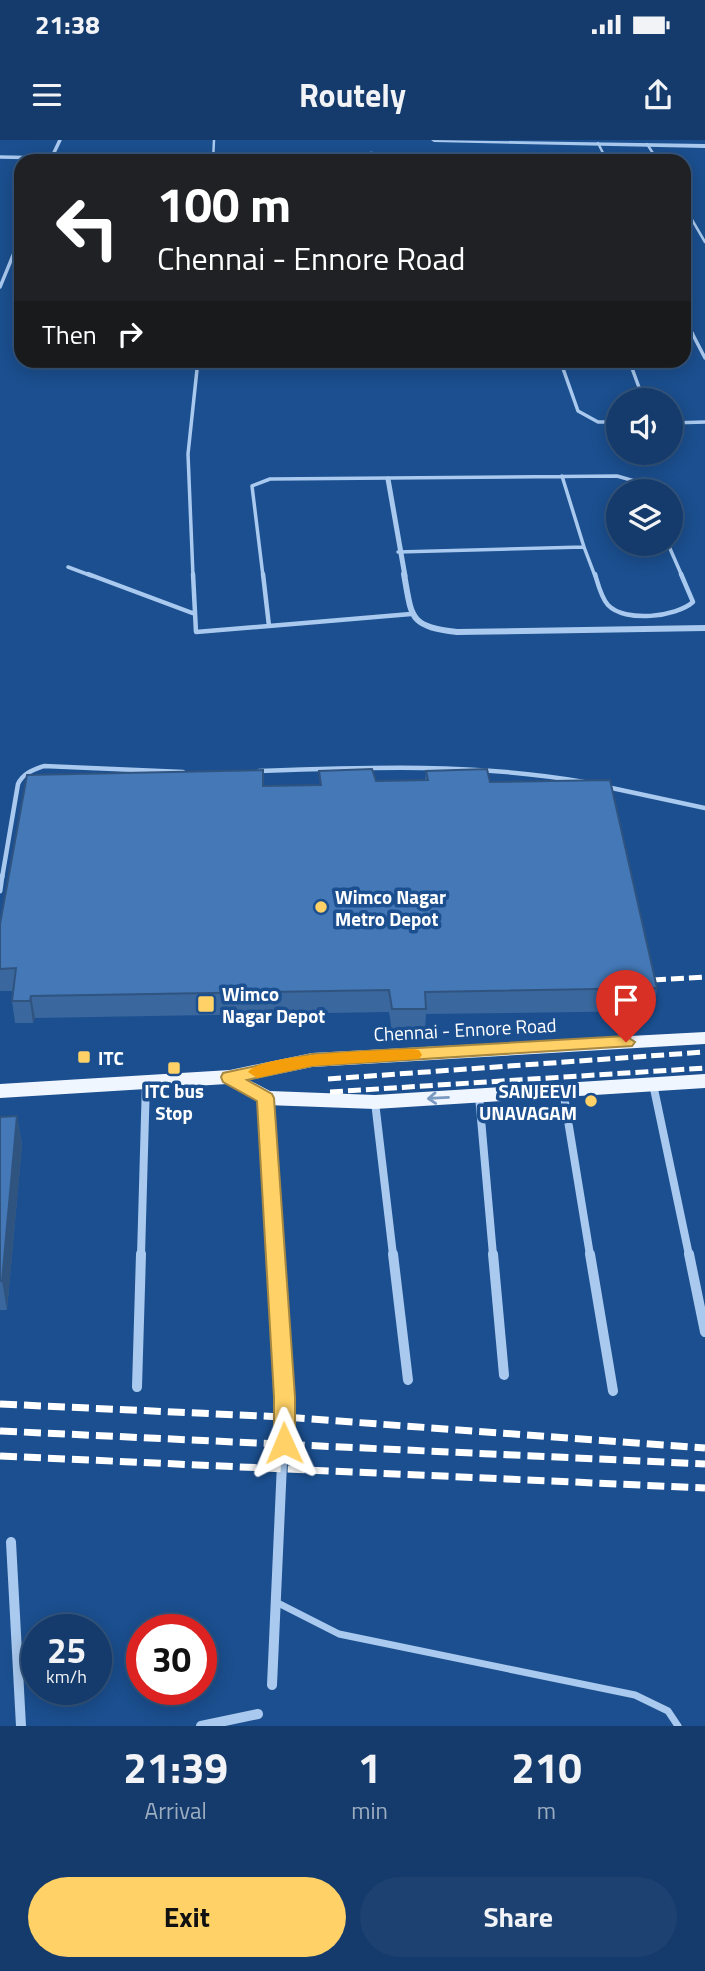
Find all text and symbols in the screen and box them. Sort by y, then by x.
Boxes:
text: 21:38 [35,5,100,44]
text: Routely [299,71,406,119]
icon: menu [28,76,66,114]
icon: share [639,76,677,114]
text: 100 m [157,166,291,241]
icon: left [42,182,133,273]
text: Chennai - Ennore Road [157,234,465,282]
text: Then [42,315,97,354]
icon: right [111,315,149,353]
map controls [606,388,683,556]
button: sound [606,388,683,465]
button: layers [606,479,683,556]
place label: Wimco Nagar Metro Depot [335,882,446,933]
marker: Wimco Nagar Metro Depot [313,899,329,915]
pin [596,970,656,1042]
place label: Wimco Nagar Depot [222,979,325,1030]
icon: arrive [607,981,645,1019]
marker: Wimco Nagar Depot [196,994,216,1014]
street label: Chennai - Ennore Road [373,1010,557,1048]
place label: ITC [98,1043,124,1072]
marker: ITC [76,1049,92,1065]
marker: ITC bus Stop [166,1060,182,1076]
place label: ITC bus Stop [144,1076,204,1127]
place label: SANJEEVI UNAVAGAM [479,1076,577,1127]
one-way arrow [428,1092,450,1105]
marker: SANJEEVI UNAVAGAM [583,1093,599,1109]
position arrow [247,1406,321,1480]
speed limit sign: 30 [126,1614,217,1705]
text: 25 [47,1623,86,1677]
text: km/h [46,1663,87,1690]
text: 21:39 [123,1735,228,1799]
text: 1 [358,1735,381,1799]
text: 210 [511,1735,582,1799]
text: Arrival [144,1793,207,1828]
text: min [351,1793,388,1828]
text: m [537,1793,556,1828]
button: Exit [28,1877,346,1957]
button: Share [360,1877,677,1957]

